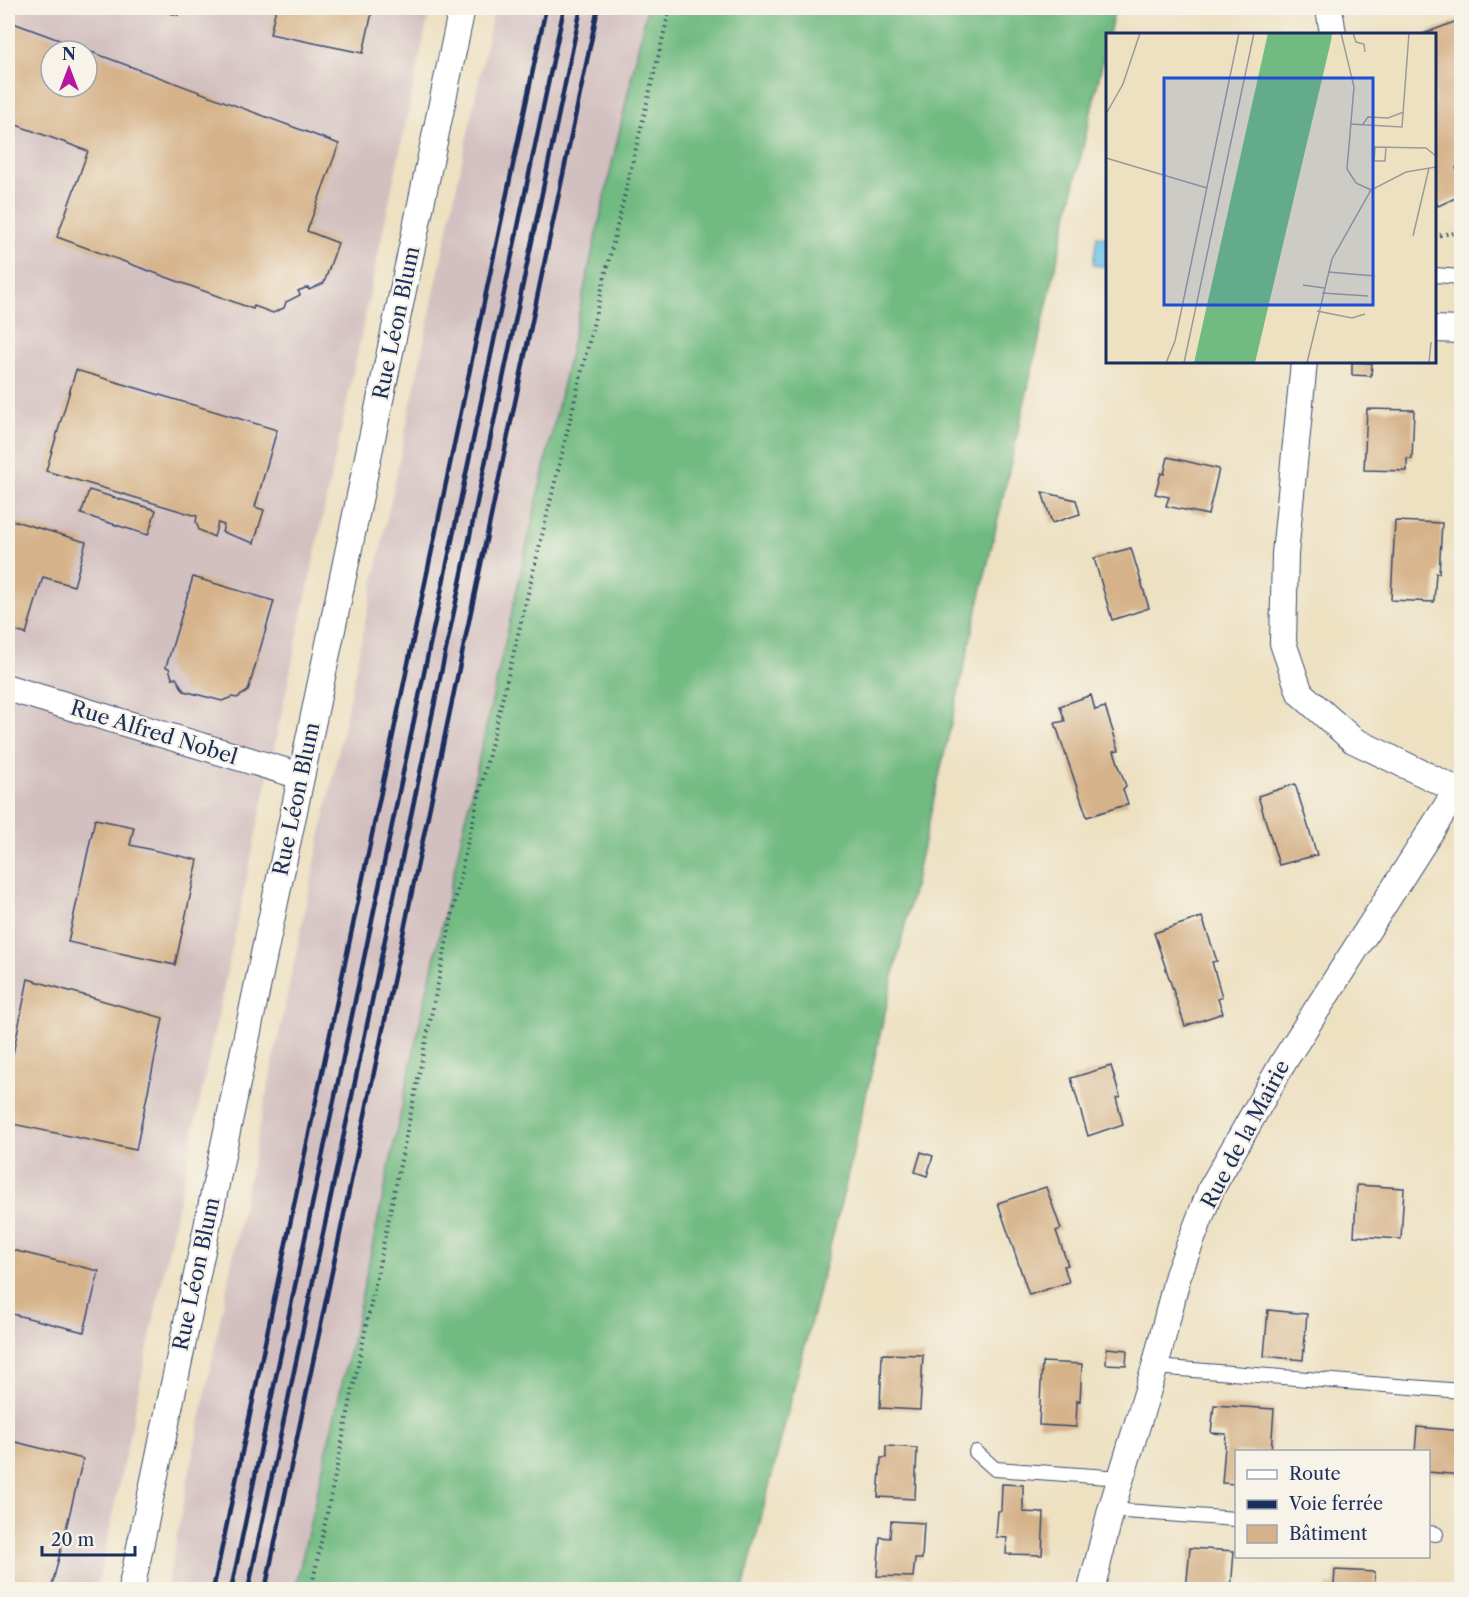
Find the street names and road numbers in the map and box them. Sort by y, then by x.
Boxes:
street label: Rue Léon Blum [368,244,425,402]
street label: Rue Alfred Nobel [68,695,240,769]
street label: Rue Léon Blum [268,720,325,878]
street label: Rue de la Mairie [1195,1056,1295,1212]
street label: Rue Léon Blum [168,1195,225,1353]

